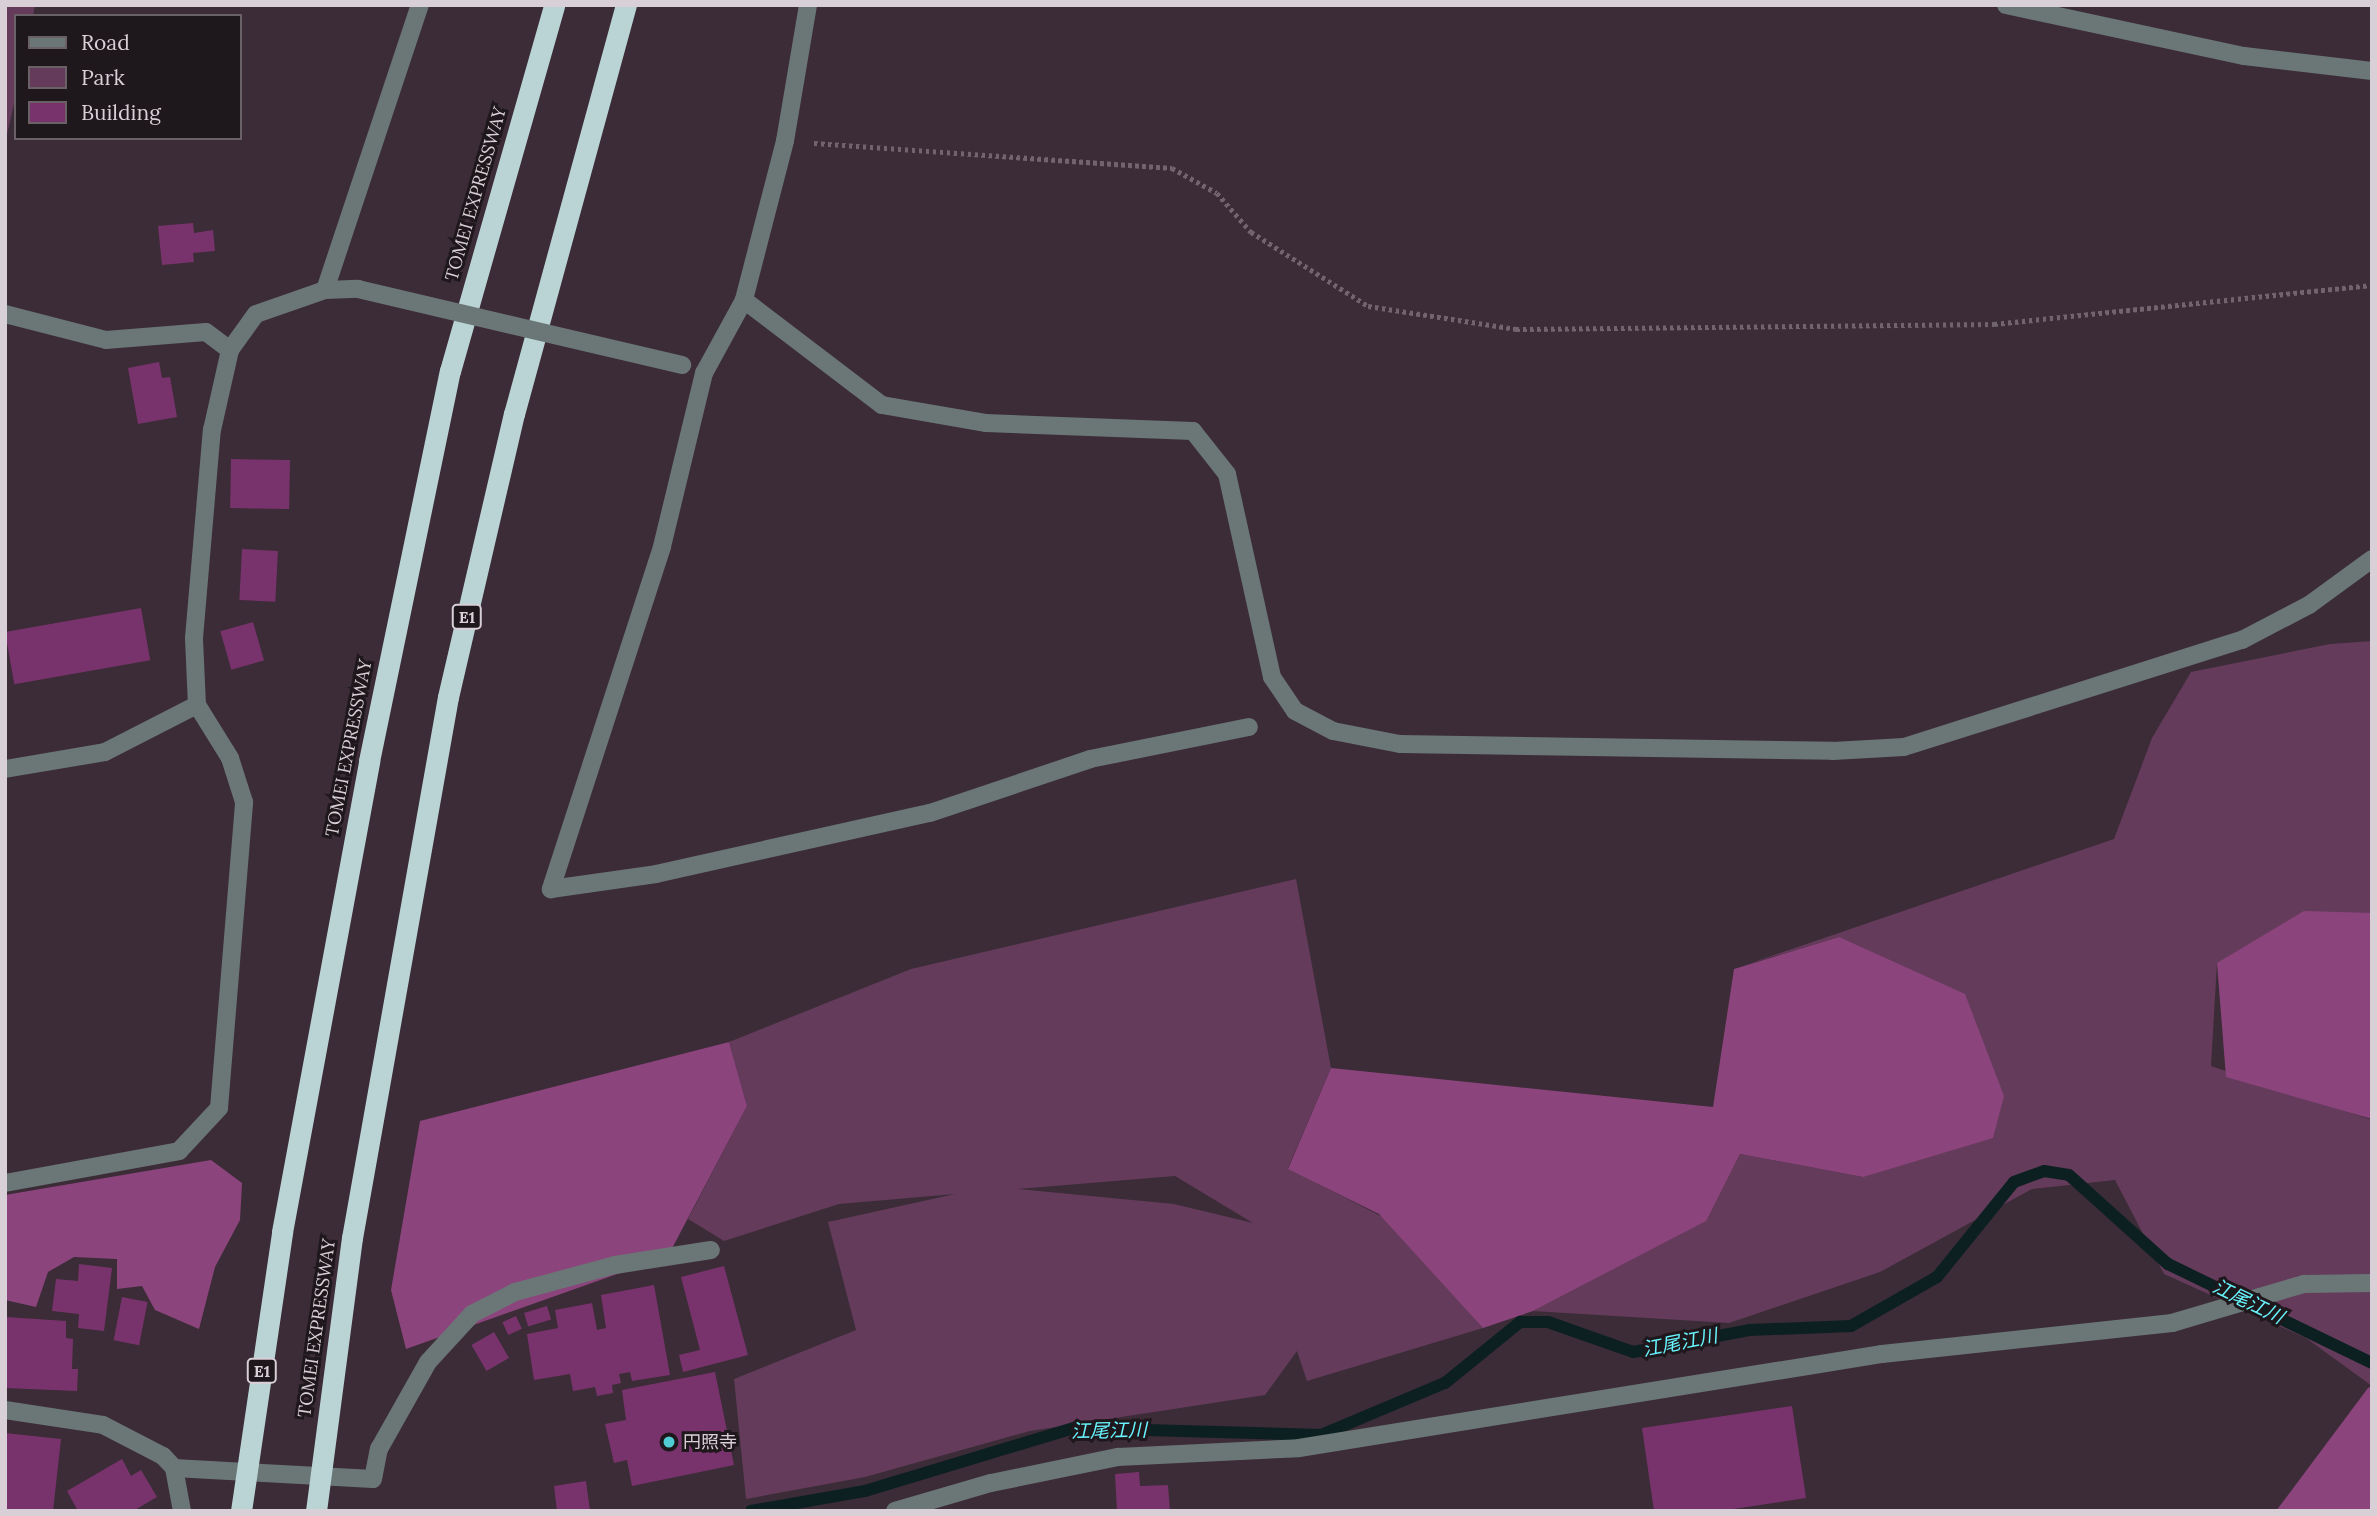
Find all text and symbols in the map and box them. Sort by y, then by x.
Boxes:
legend [14,14,242,140]
text: Road [81,29,130,56]
text: Park [81,64,125,91]
text: Building [81,99,161,126]
street label: TOMEI EXPRESSWAY [441,105,511,283]
road number: E1 [451,604,483,630]
street label: TOMEI EXPRESSWAY [321,658,377,838]
street label: TOMEI EXPRESSWAY [294,1237,340,1419]
water label: 江尾江川 [2209,1275,2287,1329]
water label: 江尾江川 [1641,1325,1719,1361]
road number: E1 [246,1358,278,1384]
water label: 江尾江川 [1071,1419,1147,1443]
place label: 円照寺 [683,1431,737,1453]
marker: 円照寺 [661,1434,677,1450]

